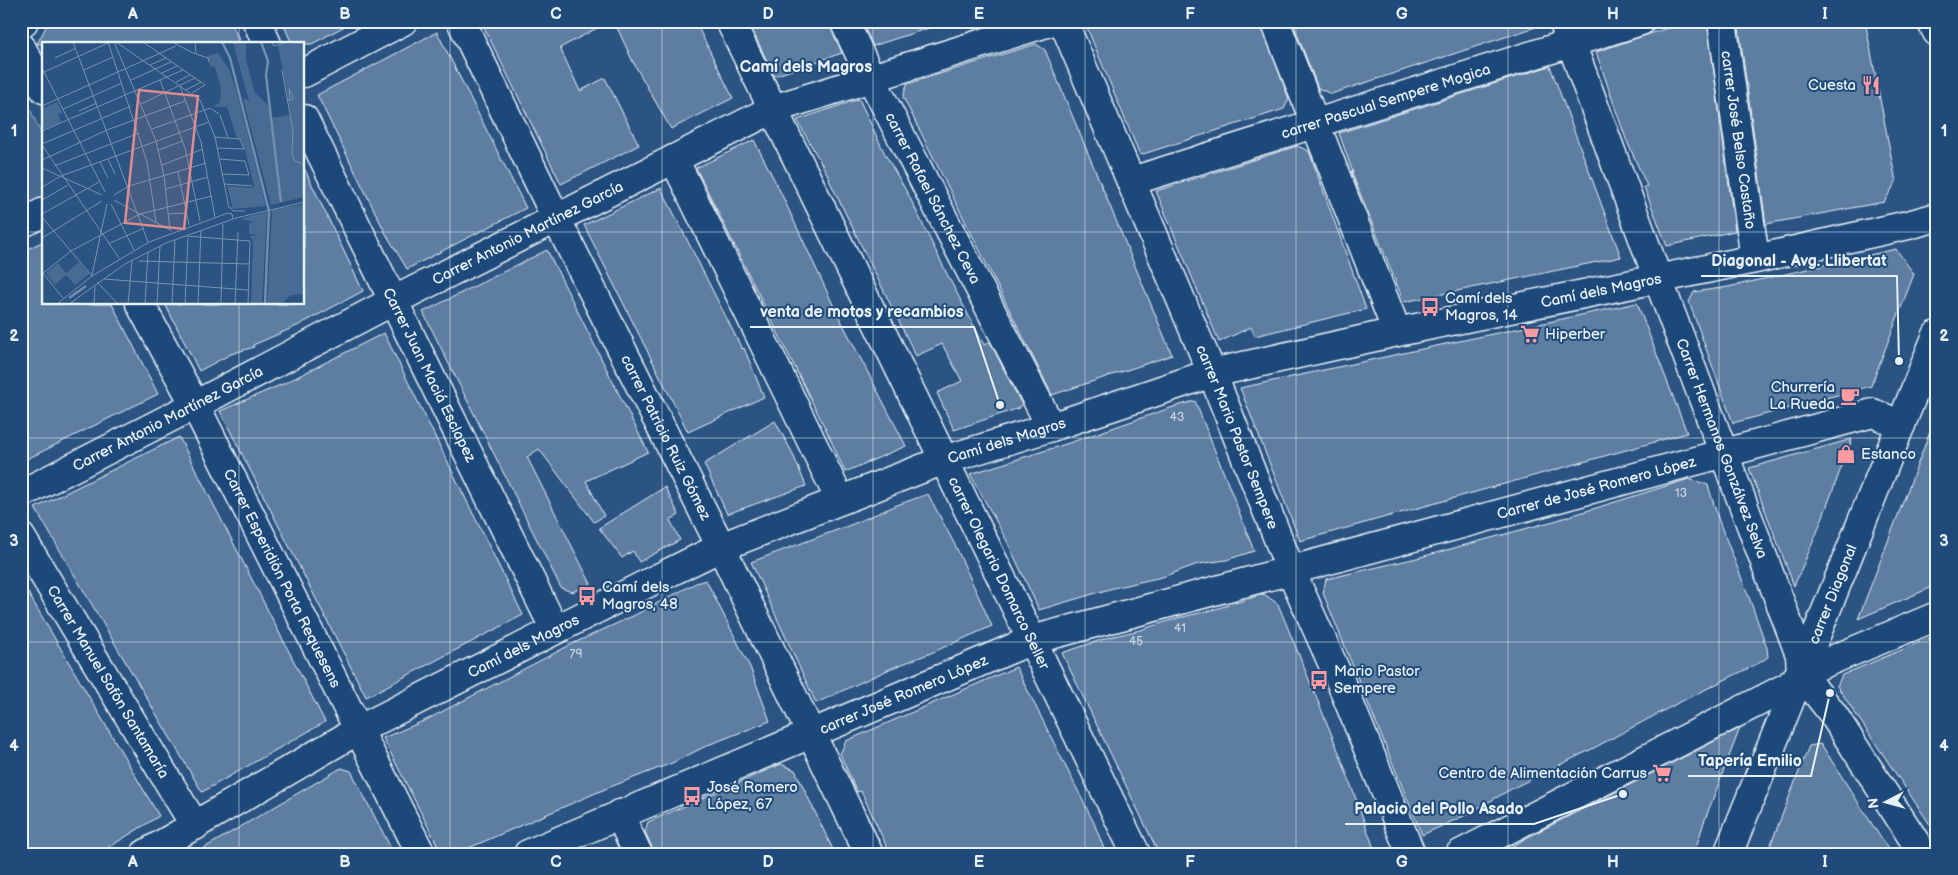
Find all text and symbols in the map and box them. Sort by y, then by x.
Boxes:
text: A [127,5,138,24]
text: B [339,5,351,24]
text: C [550,5,562,24]
text: D [762,5,774,24]
text: E [974,5,984,24]
text: F [1185,5,1195,24]
text: G [1396,5,1408,24]
text: H [1607,5,1619,24]
text: I [1822,5,1828,24]
inset map [42,42,305,305]
street label: carrer José Belso Castaño [1717,49,1760,230]
district label: Camí dels Magros [740,58,872,77]
street label: carrer Pascual Sempere Mogica [1279,59,1493,143]
restaurant icon: Cuesta [1860,74,1882,96]
place label: Cuesta [1808,76,1856,95]
street label: carrer Rafael Sánchez Ceva [881,109,985,287]
text: 1 [11,122,17,141]
text: 1 [1941,122,1947,141]
street label: Carrer Antonio Martínez García [429,177,626,289]
callout: Diagonal - Avg. Llibertat [1701,245,1897,276]
text: Diagonal - Avg. Llibertat [1711,252,1887,271]
street label: Camí dels Magros [1539,269,1664,312]
street label: Carrer Juan Maciá Esclapez [379,285,481,466]
place label: Camí dels Magros, 14 [1445,289,1518,325]
callout: venta de motos y recambios [750,296,974,327]
bus stop icon: Camí dels Magros, 14 [1419,296,1441,318]
text: venta de motos y recambios [759,303,964,322]
supermarket icon: Hiperber [1519,323,1541,345]
place label: Hiperber [1545,325,1606,344]
text: 2 [9,327,19,346]
text: 2 [1939,327,1949,346]
street label: Carrer Hermanos Gonzálvez Selva [1672,336,1772,561]
street label: carrer Mario Pastor Sempere [1192,342,1283,532]
street label: carrer Patricio Ruiz Gómez [617,351,716,524]
street label: Carrer Antonio Martínez García [69,362,266,476]
place label: Churrería La Rueda [1769,378,1835,414]
cafe icon: Churrería La Rueda [1839,385,1861,407]
house number: 43 [1170,410,1184,425]
street label: Camí dels Magros [945,413,1069,468]
shop icon: Estanco [1835,443,1857,465]
place label: Estanco [1861,445,1916,464]
street label: Carrer de José Romero López [1495,452,1699,524]
street label: Carrer Esperidión Porta Requesens [219,466,346,691]
street label: carrer Olegario Domarco Seller [944,473,1054,673]
house number: 13 [1675,486,1687,501]
text: 3 [9,532,19,551]
text: 3 [1939,532,1949,551]
street label: carrer Diagonal [1804,542,1861,647]
place label: Camí dels Magros, 48 [602,578,678,614]
street label: Carrer Manuel Safón Santamaría [43,582,174,782]
bus stop icon: Camí dels Magros, 48 [576,585,598,607]
street label: Camí dels Magros [464,610,583,682]
house number: 41 [1174,621,1186,636]
house number: 45 [1129,634,1143,649]
house number: 79 [570,647,582,662]
street label: carrer José Romero López [817,650,991,739]
place label: Mario Pastor Sempere [1334,662,1420,698]
bus stop icon: Mario Pastor Sempere [1308,669,1330,691]
text: 4 [9,737,19,756]
text: 4 [1939,737,1949,756]
callout: Tapería Emilio [1688,745,1811,776]
text: Tapería Emilio [1698,752,1802,771]
supermarket icon: Centro de Alimentación Carrus [1651,762,1673,784]
place label: Centro de Alimentación Carrus [1438,764,1648,783]
place label: José Romero López, 67 [707,778,798,814]
north arrow [1860,778,1910,828]
bus stop icon: José Romero López, 67 [681,785,703,807]
callout: Palacio del Pollo Asado [1345,793,1534,824]
text: N [1865,797,1883,809]
text: Palacio del Pollo Asado [1354,800,1524,819]
text: A [127,853,138,872]
text: B [339,853,351,872]
text: C [550,853,562,872]
text: D [762,853,774,872]
text: E [974,853,984,872]
text: F [1185,853,1195,872]
text: G [1396,853,1408,872]
text: H [1607,853,1619,872]
text: I [1822,853,1828,872]

